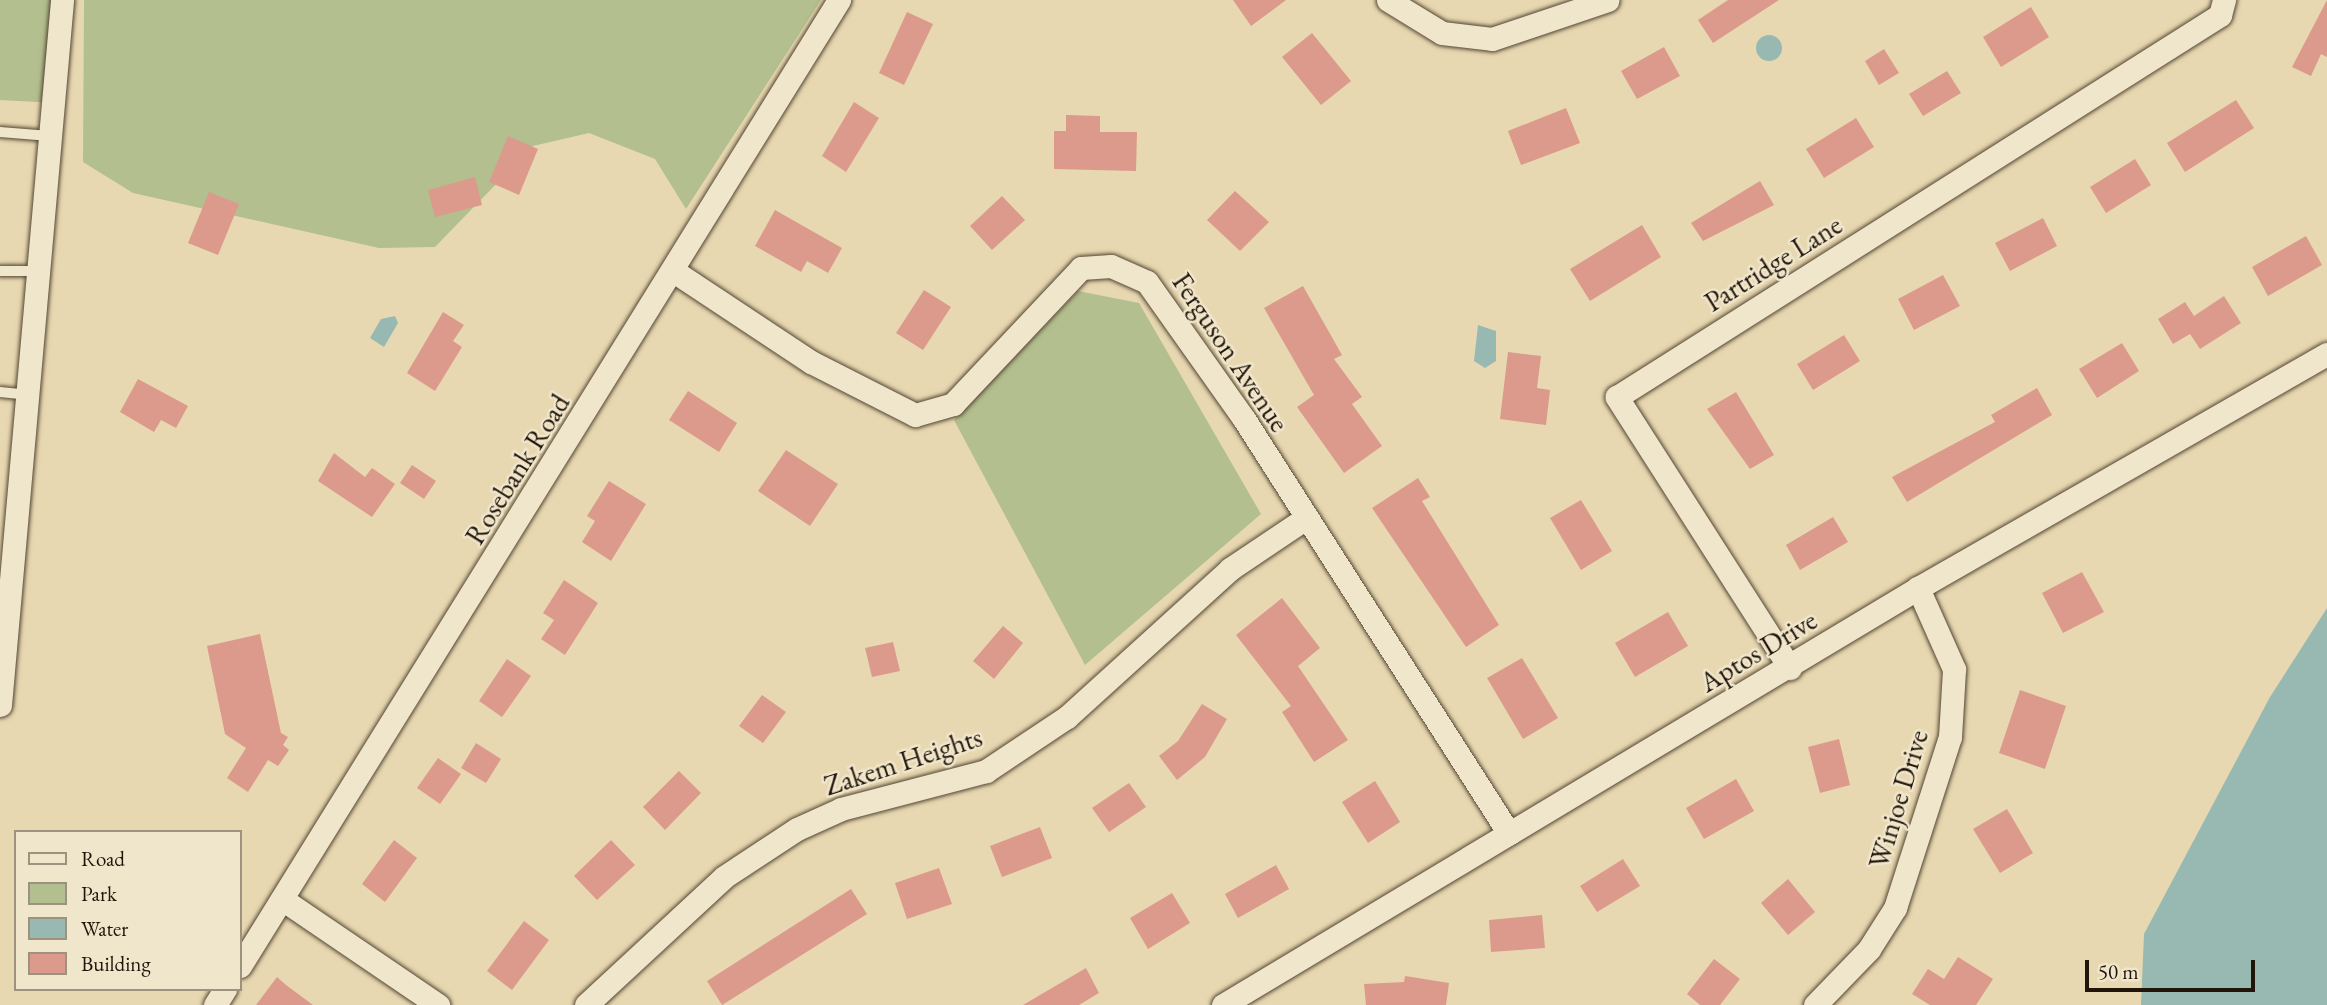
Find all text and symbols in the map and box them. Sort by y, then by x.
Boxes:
street label: Partridge Lane [1698,208,1848,318]
street label: Ferguson Avenue [1166,266,1296,438]
street label: Rosebank Road [457,388,577,550]
street label: Aptos Drive [1693,603,1823,699]
street label: Zakem Heights [820,720,986,802]
street label: Winjoe Drive [1861,726,1935,872]
legend [14,830,242,991]
text: Road [81,845,125,872]
text: Park [81,880,117,907]
text: Water [81,915,128,942]
scale bar [2089,946,2259,990]
text: Building [81,950,151,977]
text: 50 m [2098,958,2139,985]

